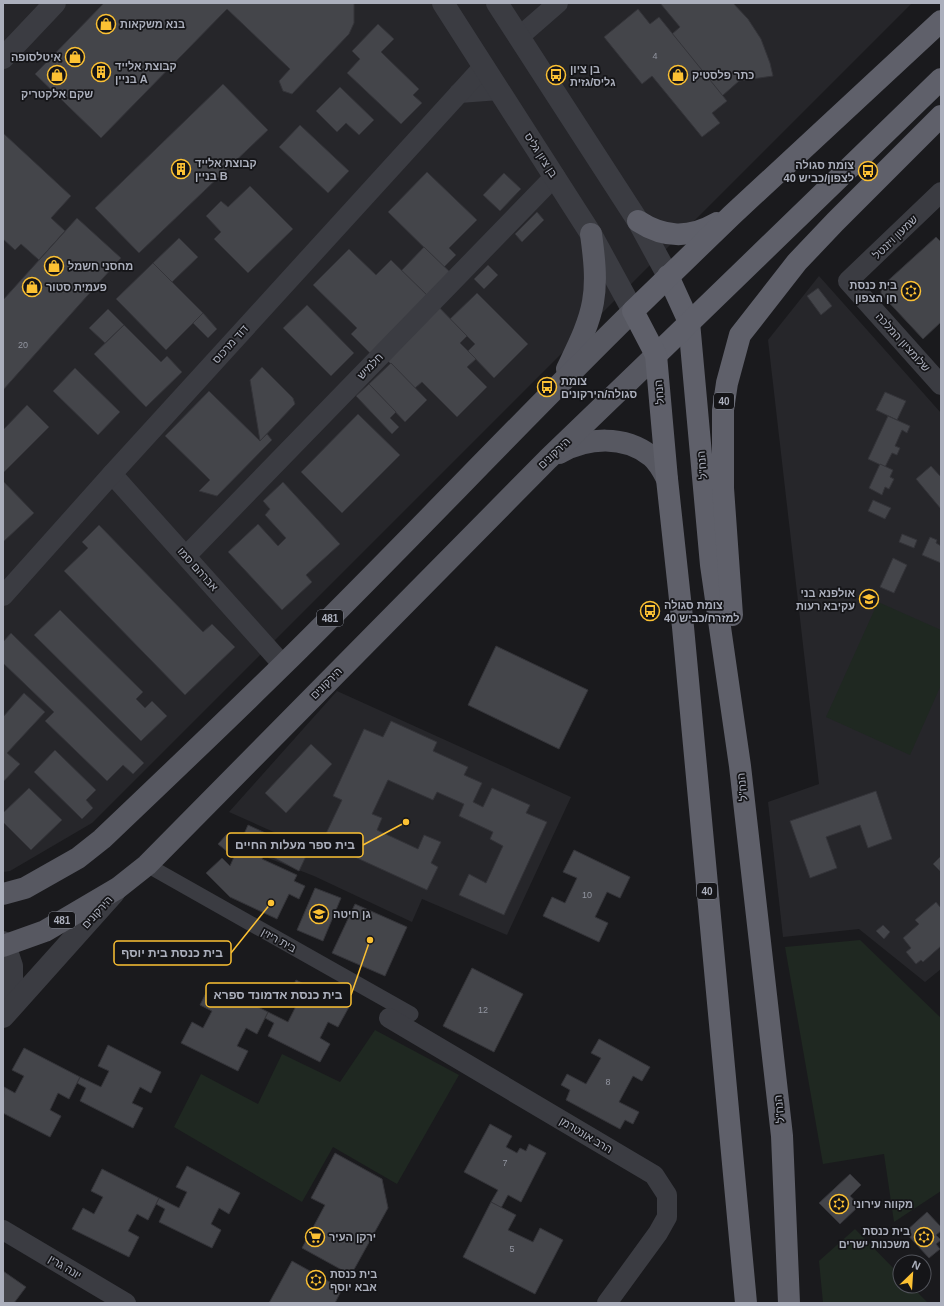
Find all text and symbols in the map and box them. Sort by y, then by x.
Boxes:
shop icon: בנא משקאות [95,13,117,35]
place label: בנא משקאות [120,18,185,30]
shop icon: איטלסופה [64,46,86,68]
place label: איטלסופה [11,51,61,63]
house number: 4 [652,51,658,61]
place label: קבוצת אלייד בניין A [115,60,177,85]
building icon: קבוצת אלייד בניין A [90,61,112,83]
place label: בן ציון גליס/גזית [570,63,615,88]
shop icon: שקם אלקטריק [46,64,68,86]
bus stop icon: בן ציון גליס/גזית [545,64,567,86]
shop icon: כתר פלסטיק [667,64,689,86]
place label: כתר פלסטיק [692,69,754,81]
place label: שקם אלקטריק [21,88,93,100]
street label: בן ציון גליס [522,131,560,180]
place label: קבוצת אלייד בניין B [195,157,257,182]
building icon: קבוצת אלייד בניין B [170,158,192,180]
place label: צומת סגולה לצפון/כביש 40 [784,159,854,184]
bus stop icon: צומת סגולה לצפון/כביש 40 [857,160,879,182]
street label: שמעון ויזנטל [870,213,920,261]
shop icon: מחסני חשמל [43,255,65,277]
place label: מחסני חשמל [68,260,133,272]
shop icon: פעמית סטור [21,276,43,298]
place label: בית כנסת חן הצפון [850,279,897,304]
synagogue icon: בית כנסת חן הצפון [900,280,922,302]
place label: פעמית סטור [46,281,107,293]
street label: שלומציון המלכה [874,310,932,374]
street label: דוד מרכוס [210,322,250,366]
house number: 20 [18,340,28,350]
street label: חלמיש [355,351,385,381]
place label: צומת סגולה/הירקונים [561,375,638,400]
bus stop icon: צומת סגולה/הירקונים [536,376,558,398]
street label: הנחל [652,379,666,405]
road number: 40 [714,393,734,409]
street label: הירקונים [536,435,572,471]
street label: הנח"ל [695,450,709,480]
street label: אברהם סמו [175,545,221,593]
place label: אולפנא בני עקיבא רעות [796,587,855,612]
school or university icon: אולפנא בני עקיבא רעות [858,588,880,610]
place label: צומת סגולה למזרח/כביש 40 [664,599,739,624]
bus stop icon: צומת סגולה למזרח/כביש 40 [639,600,661,622]
road number: 481 [317,610,343,626]
street label: הירקונים [308,665,344,701]
street label: הנח"ל [735,772,749,802]
callout: בית ספר מעלות החיים [227,833,363,857]
text: בית ספר מעלות החיים [235,838,355,852]
road number: 40 [697,883,717,899]
house number: 10 [582,890,592,900]
street label: הירקונים [79,893,115,931]
school or university icon: גן חיטה [308,903,330,925]
place label: גן חיטה [333,908,371,920]
road number: 481 [49,912,75,928]
street label: בית ריזין [260,926,299,955]
callout: בית כנסת בית יוסף [114,941,231,965]
text: בית כנסת בית יוסף [121,946,223,960]
callout: בית כנסת אדמונד ספרא [206,983,351,1007]
text: בית כנסת אדמונד ספרא [214,988,343,1002]
house number: 12 [478,1005,488,1015]
house number: 8 [605,1077,611,1087]
street label: הנח"ל [772,1094,786,1124]
street label: הרב אונטרמן [557,1115,615,1155]
house number: 7 [502,1158,508,1168]
synagogue icon: מקווה עירוני [828,1193,850,1215]
place label: מקווה עירוני [853,1198,913,1210]
place label: בית כנסת משכנות ישרים [839,1225,910,1250]
supermarket icon: ירקן העיר [304,1226,326,1248]
synagogue icon: בית כנסת משכנות ישרים [913,1226,935,1248]
place label: ירקן העיר [329,1231,376,1243]
house number: 5 [509,1244,515,1254]
street label: יונה גרין [46,1253,84,1281]
north arrow [892,1254,932,1294]
text: N [910,1258,922,1272]
place label: בית כנסת אבא יוסף [330,1268,377,1293]
synagogue icon: בית כנסת אבא יוסף [305,1269,327,1291]

